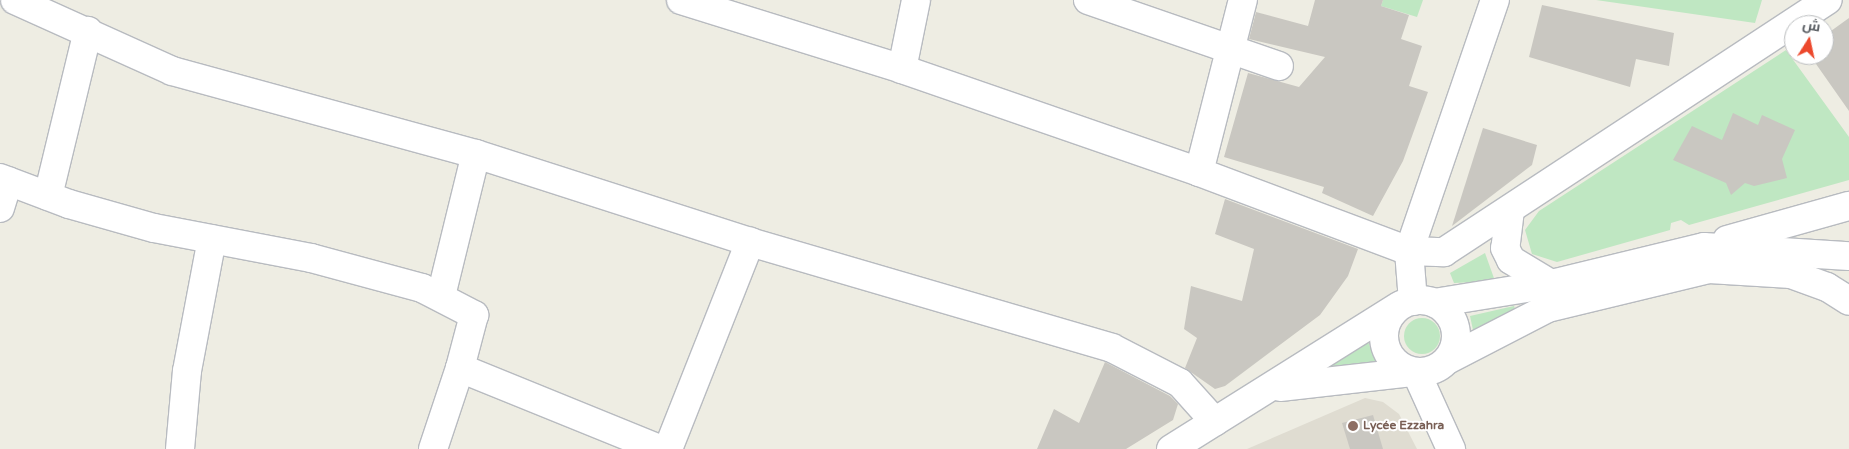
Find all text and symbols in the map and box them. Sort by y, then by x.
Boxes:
north arrow [1784,15,1834,65]
text: ش [1801,16,1822,36]
place label: Lycée Ezzahra [1363,419,1444,433]
marker: Lycée Ezzahra [1347,420,1359,432]

